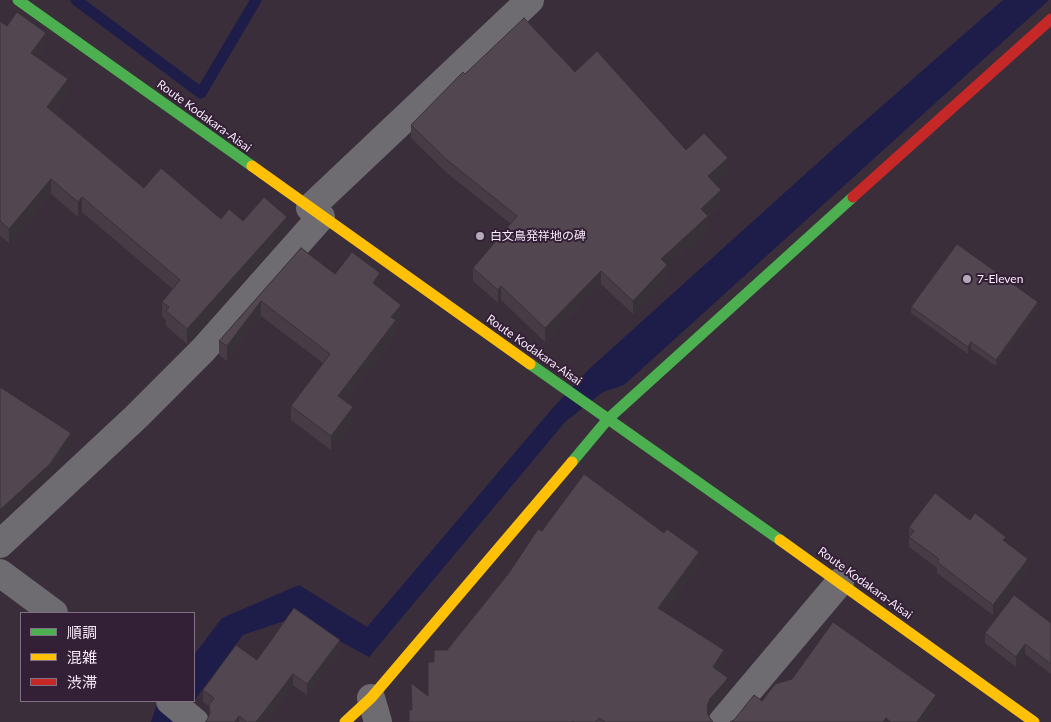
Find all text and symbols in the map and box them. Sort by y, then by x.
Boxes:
street label: Route Kodakara-Aisai [154,77,254,155]
place label: 白文鳥発祥地の碑 [490,229,586,243]
marker: 白文鳥発祥地の碑 [474,230,486,242]
place label: 7-Eleven [977,272,1023,286]
marker: 7-Eleven [961,273,973,285]
street label: Route Kodakara-Aisai [484,312,584,388]
street label: Route Kodakara-Aisai [815,544,915,622]
legend [20,612,195,702]
text: 順調 [67,623,97,641]
text: 混雑 [67,648,97,666]
text: 渋滞 [67,673,97,691]

